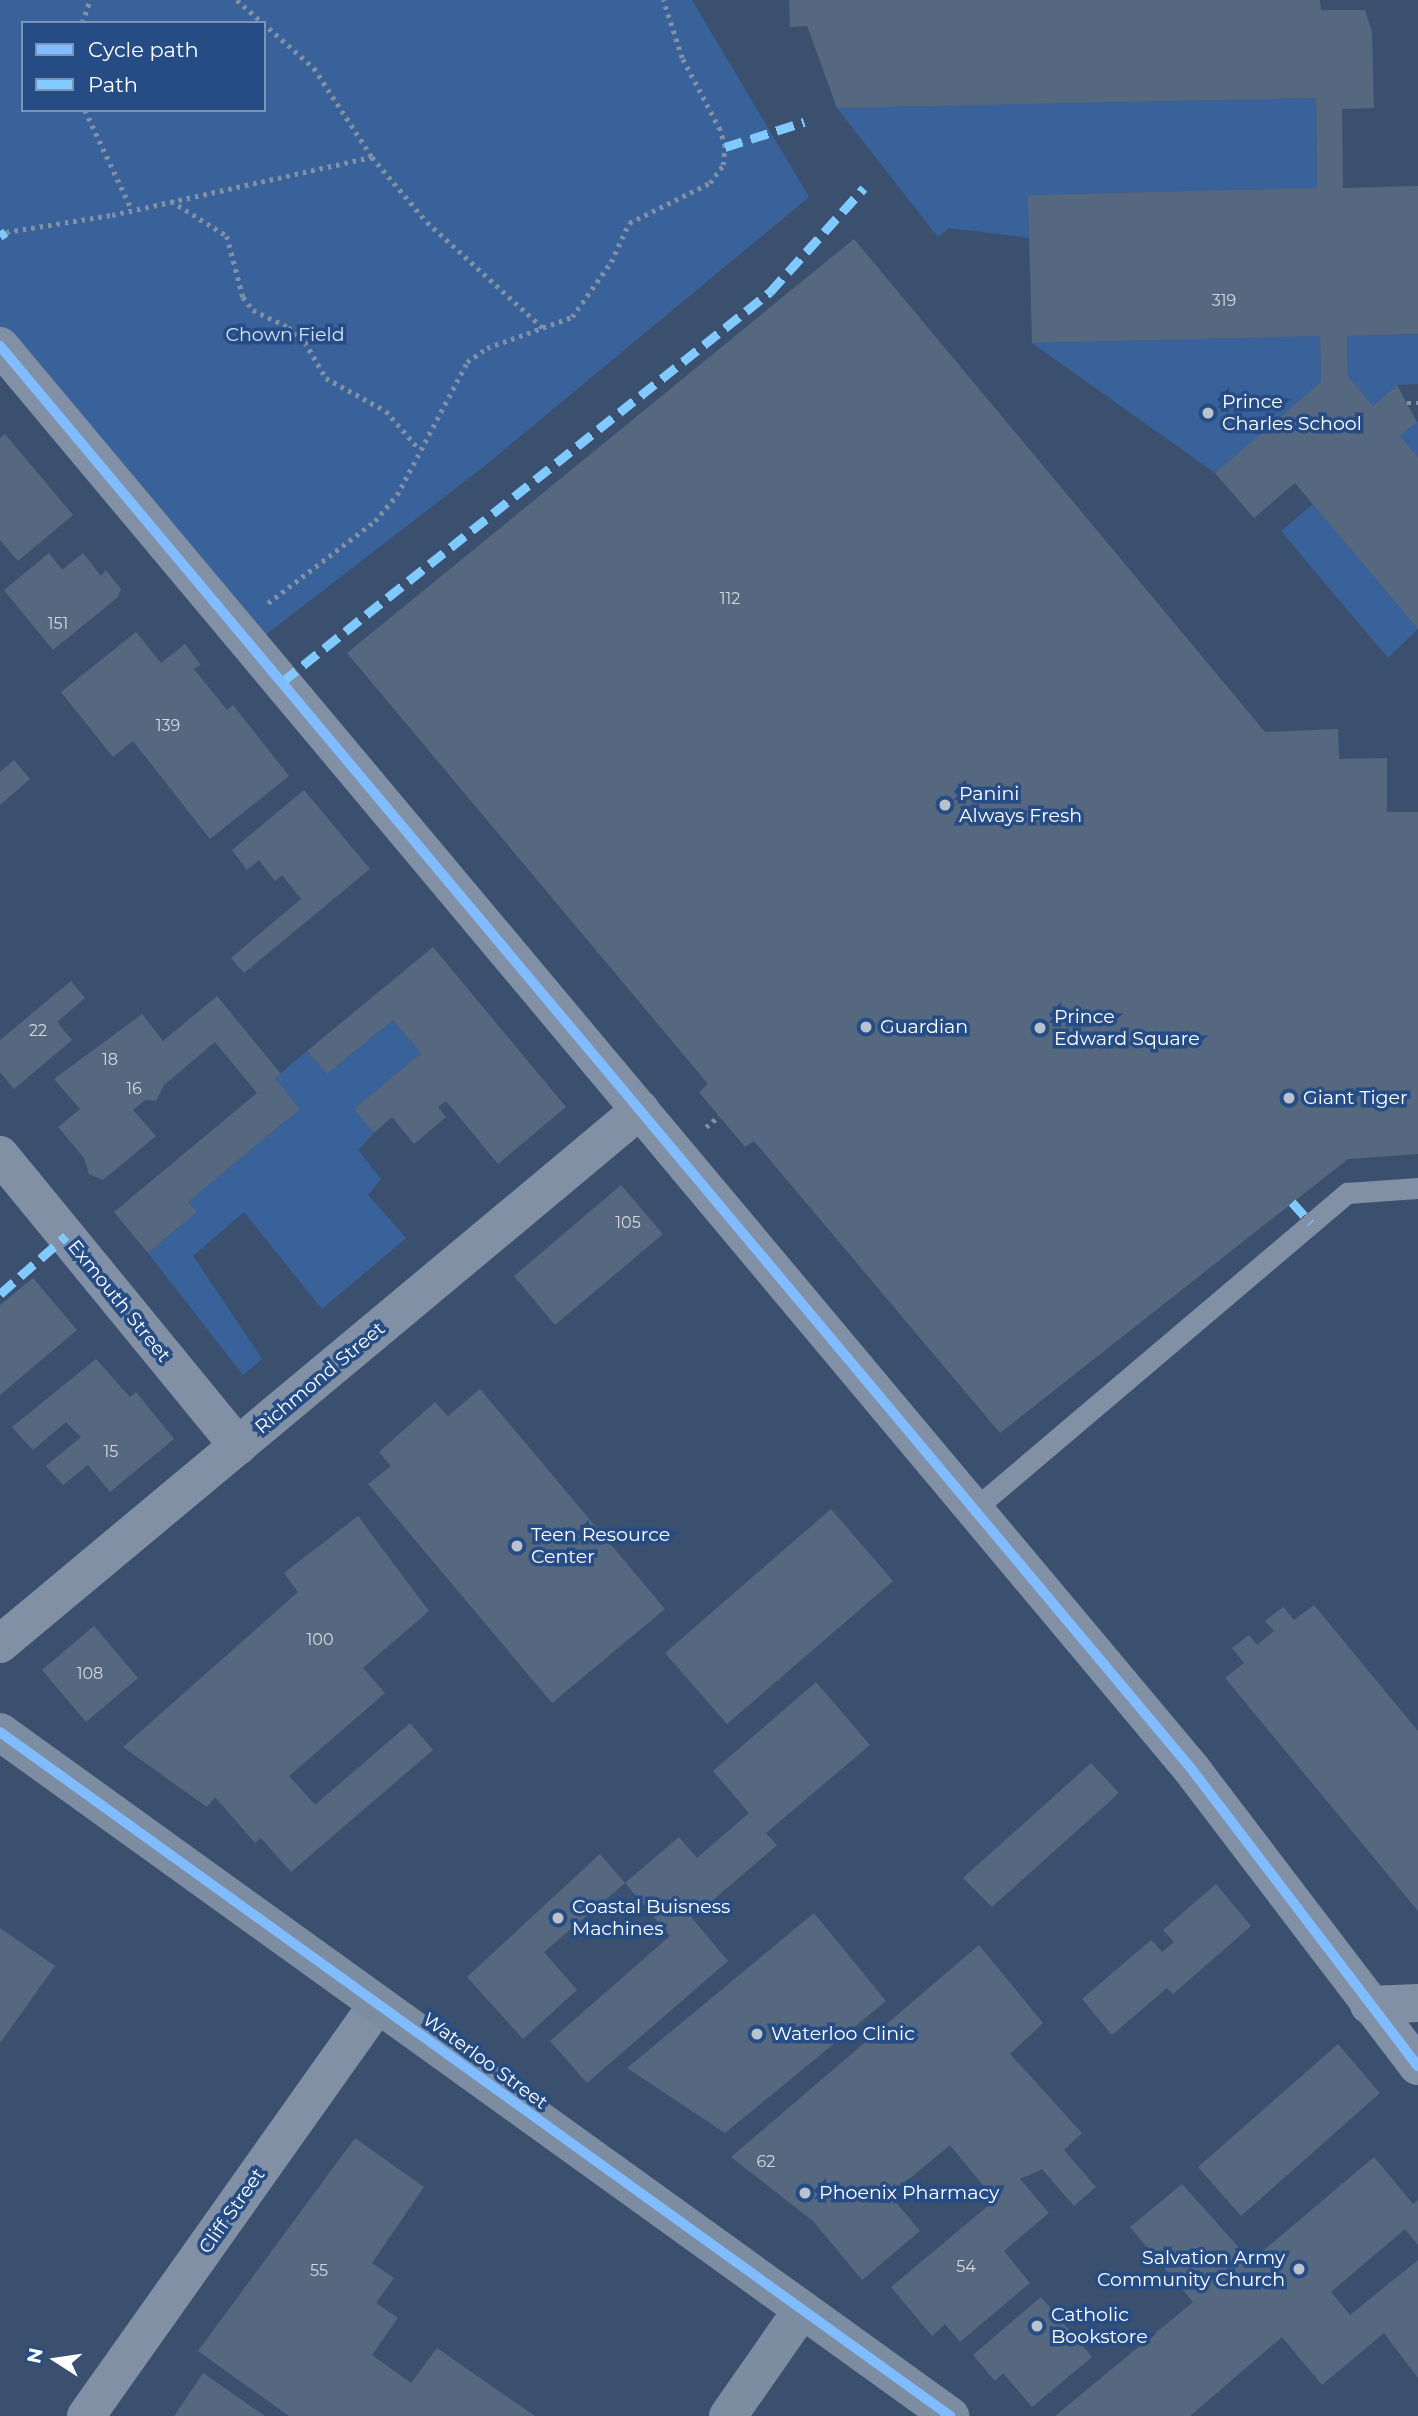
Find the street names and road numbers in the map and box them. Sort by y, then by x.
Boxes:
street label: Exmouth Street [63,1235,175,1367]
street label: Richmond Street [250,1317,390,1439]
street label: Waterloo Street [418,2008,552,2114]
street label: Cliff Street [194,2164,270,2258]

